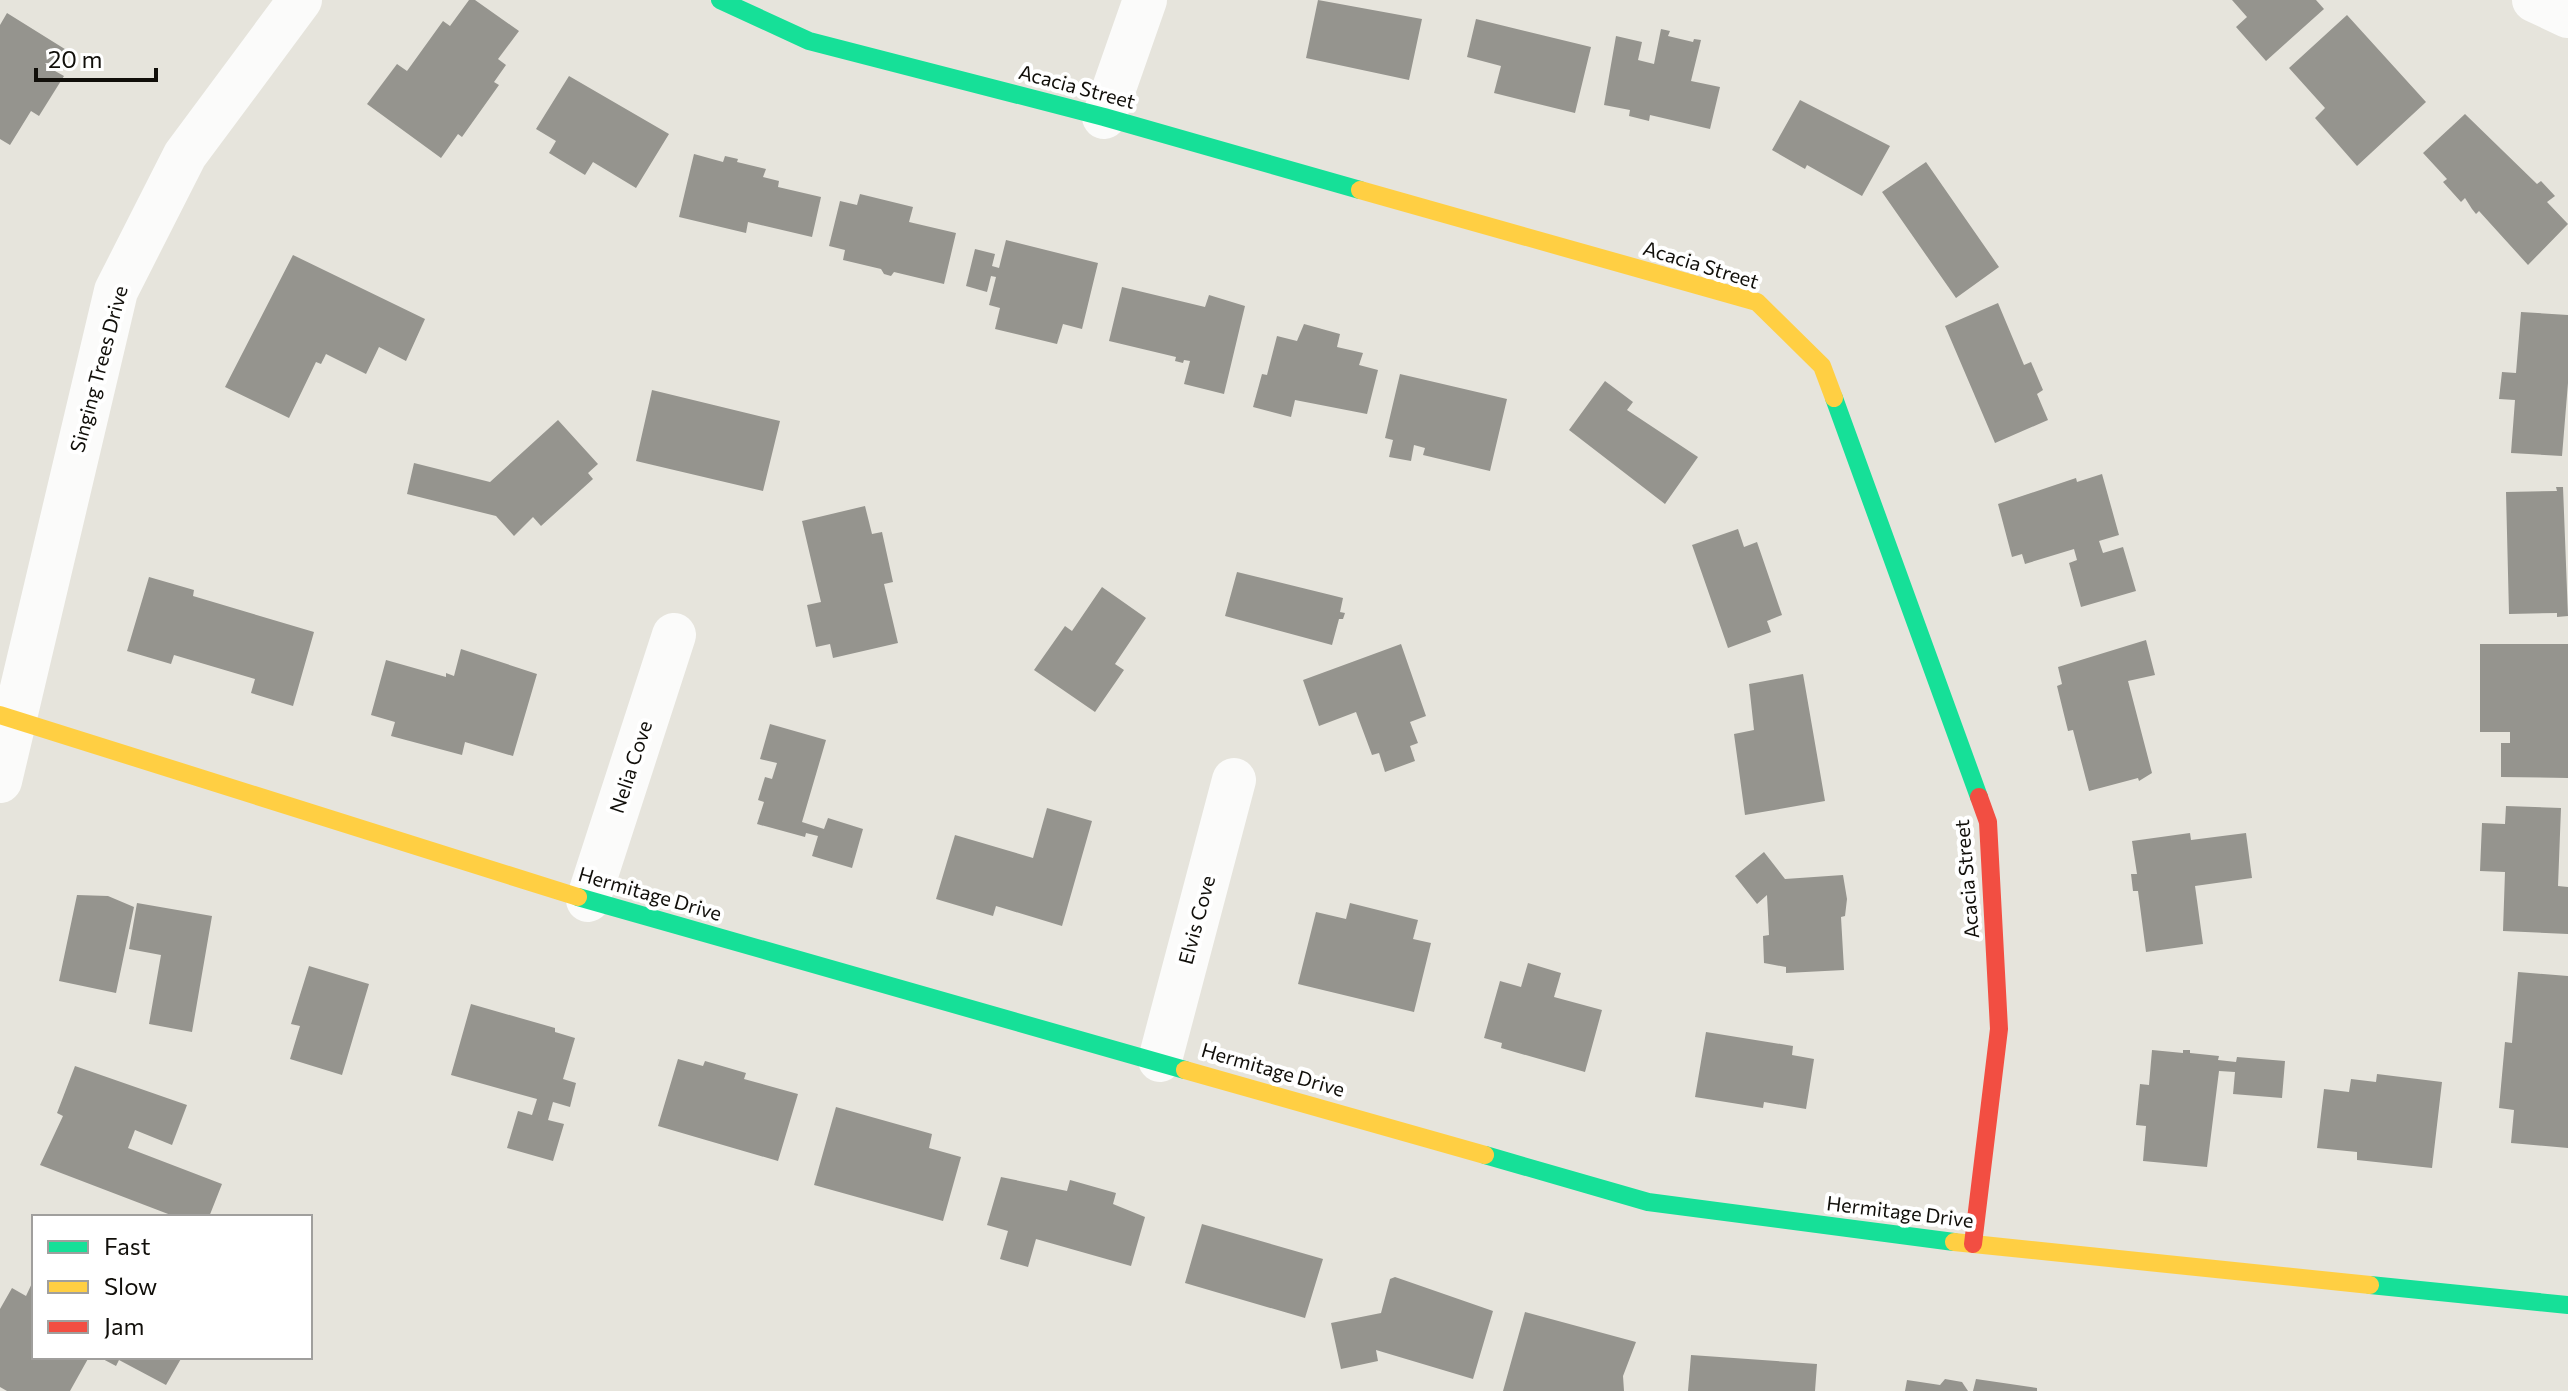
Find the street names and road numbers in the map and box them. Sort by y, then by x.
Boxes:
street label: Acacia Street [1016,59,1138,113]
street label: Acacia Street [1641,235,1762,293]
street label: Singing Trees Drive [64,283,132,455]
street label: Nelia Cove [604,717,656,816]
street label: Acacia Street [1949,818,1983,940]
street label: Hermitage Drive [576,861,725,925]
street label: Elvis Cove [1173,873,1219,967]
street label: Hermitage Drive [1199,1037,1348,1101]
street label: Hermitage Drive [1825,1190,1975,1232]

